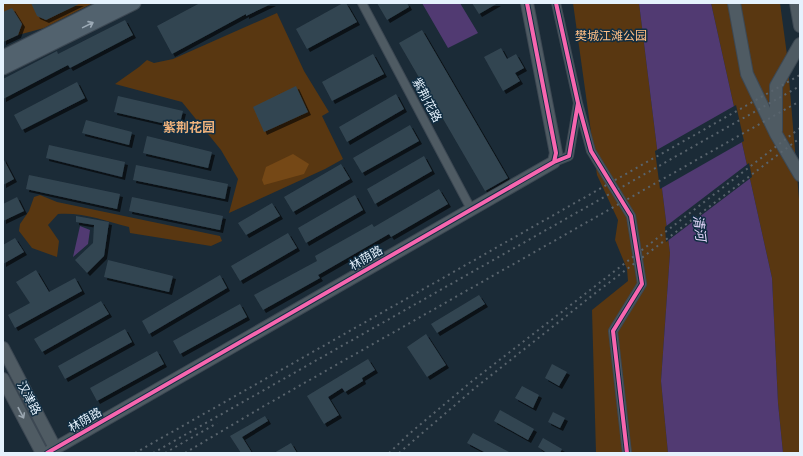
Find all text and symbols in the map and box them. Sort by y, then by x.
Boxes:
one-way arrow [82,21,94,29]
park label: 樊城江滩公园 [575,29,647,43]
street label: 紫荆花路 [410,76,444,124]
district label: 紫荆花园 [163,120,215,135]
water label: 清河 [690,214,709,245]
street label: 林荫路 [347,243,385,273]
street label: 汉津路 [14,379,44,417]
street label: 林荫路 [66,405,104,435]
one-way arrow [18,407,25,419]

